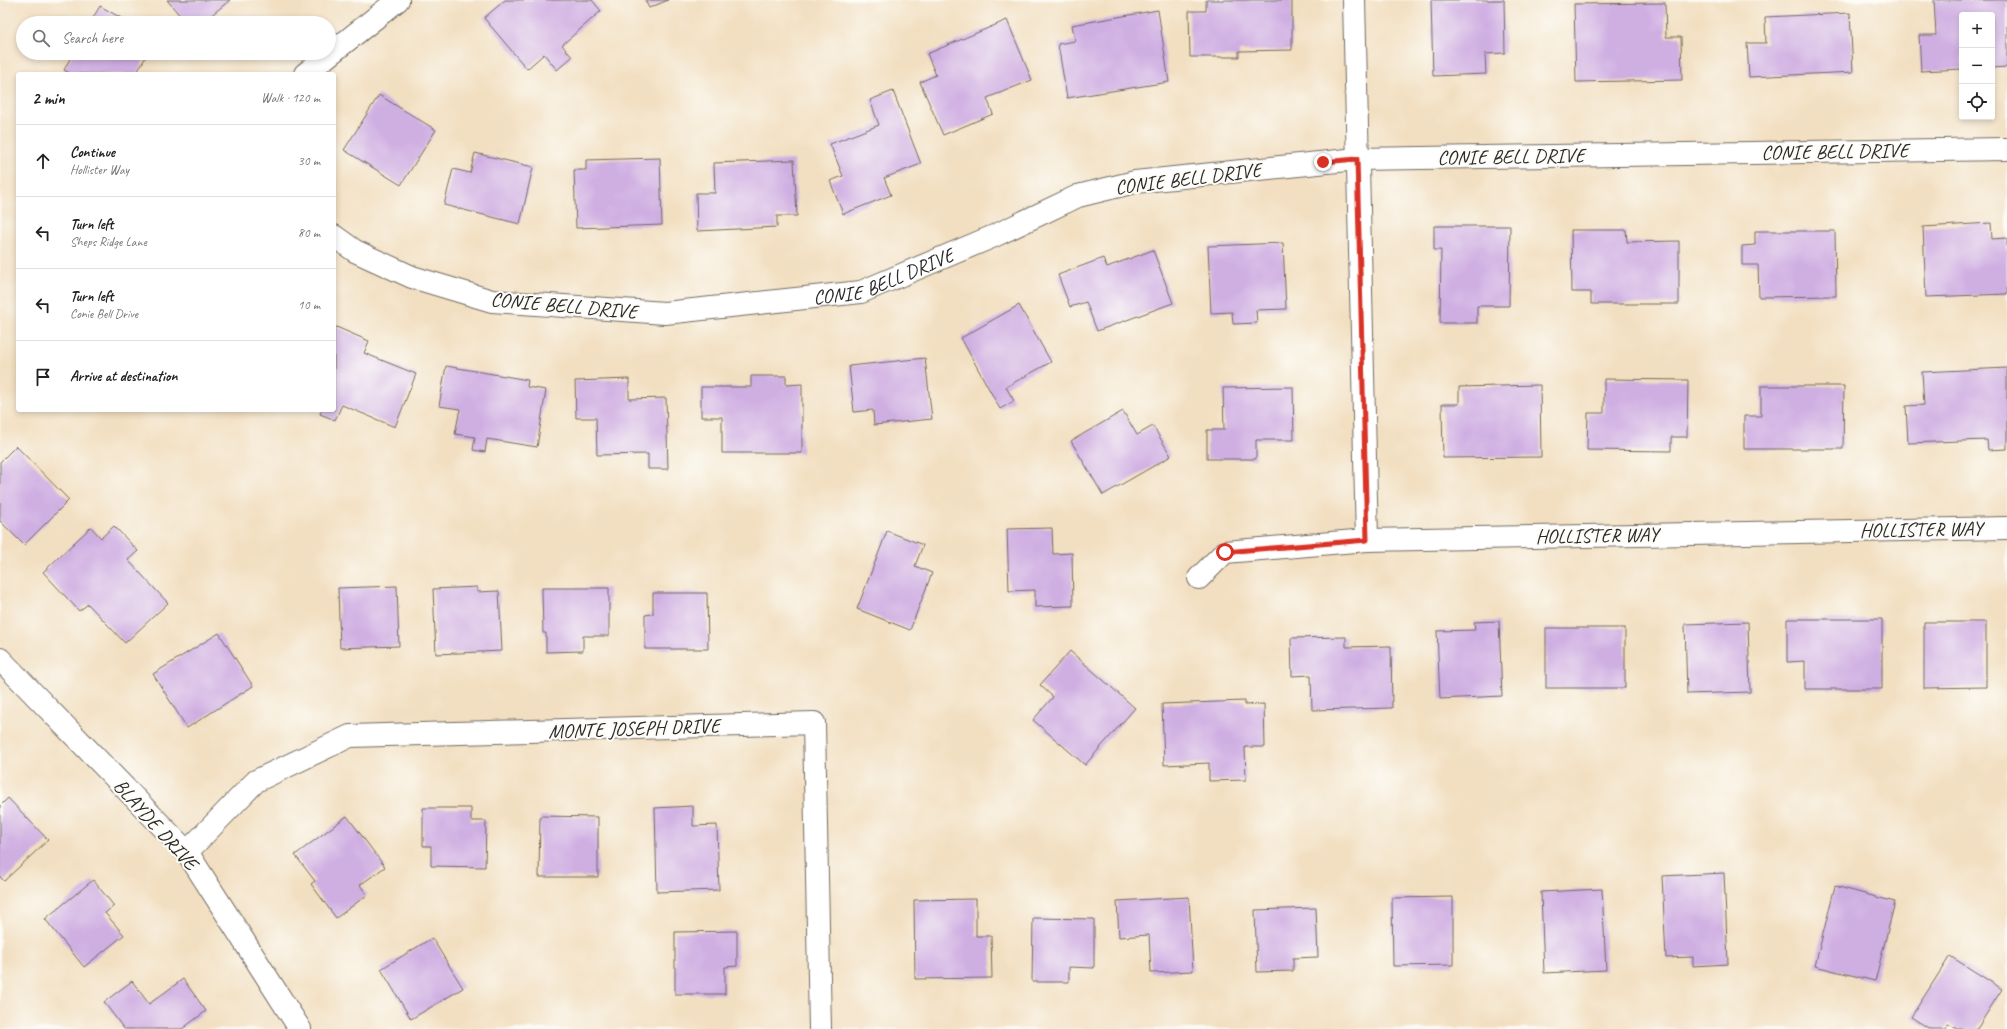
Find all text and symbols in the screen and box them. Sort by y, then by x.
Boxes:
map controls [1959,12,1995,120]
button: + [1959,12,1995,48]
search box [16,16,336,60]
icon: search [30,27,52,49]
text: Search here [62,29,123,48]
button: − [1959,48,1995,84]
button: locate [1959,84,1995,120]
text: 2 min [32,88,65,109]
text: Walk · 120 m [261,90,320,106]
street label: CONIE BELL DRIVE [1761,138,1912,165]
text: Continue [70,143,115,162]
street label: CONIE BELL DRIVE [1437,143,1588,170]
icon: ahead [32,150,54,172]
text: 30 m [298,153,320,169]
route end [1314,153,1332,171]
street label: CONIE BELL DRIVE [1114,157,1266,200]
text: Hollister Way [70,162,129,178]
text: Turn left [70,215,113,234]
icon: left [32,222,54,244]
text: 80 m [298,225,320,241]
text: Sheps Ridge Lane [70,234,147,250]
street label: CONIE BELL DRIVE [812,241,960,310]
text: Turn left [70,287,113,306]
street label: CONIE BELL DRIVE [490,287,641,325]
icon: left [32,294,54,316]
text: 10 m [298,297,320,313]
text: Conie Bell Drive [70,306,138,322]
icon: arrive [32,366,54,388]
text: Arrive at destination [70,367,177,386]
street label: HOLLISTER WAY [1859,516,1986,543]
street label: HOLLISTER WAY [1535,522,1662,549]
route start [1216,543,1234,561]
street label: MONTE JOSEPH DRIVE [548,713,723,744]
street label: BLAYDE DRIVE [108,774,205,877]

